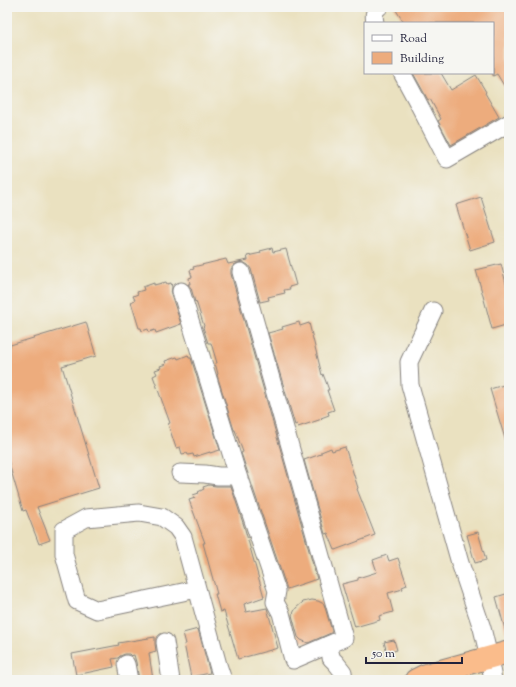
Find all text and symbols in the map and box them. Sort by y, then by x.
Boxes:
legend [364,22,494,74]
text: Road [400,30,427,48]
text: Building [400,50,444,68]
scale bar [366,639,462,665]
text: 50 m [371,645,395,663]

